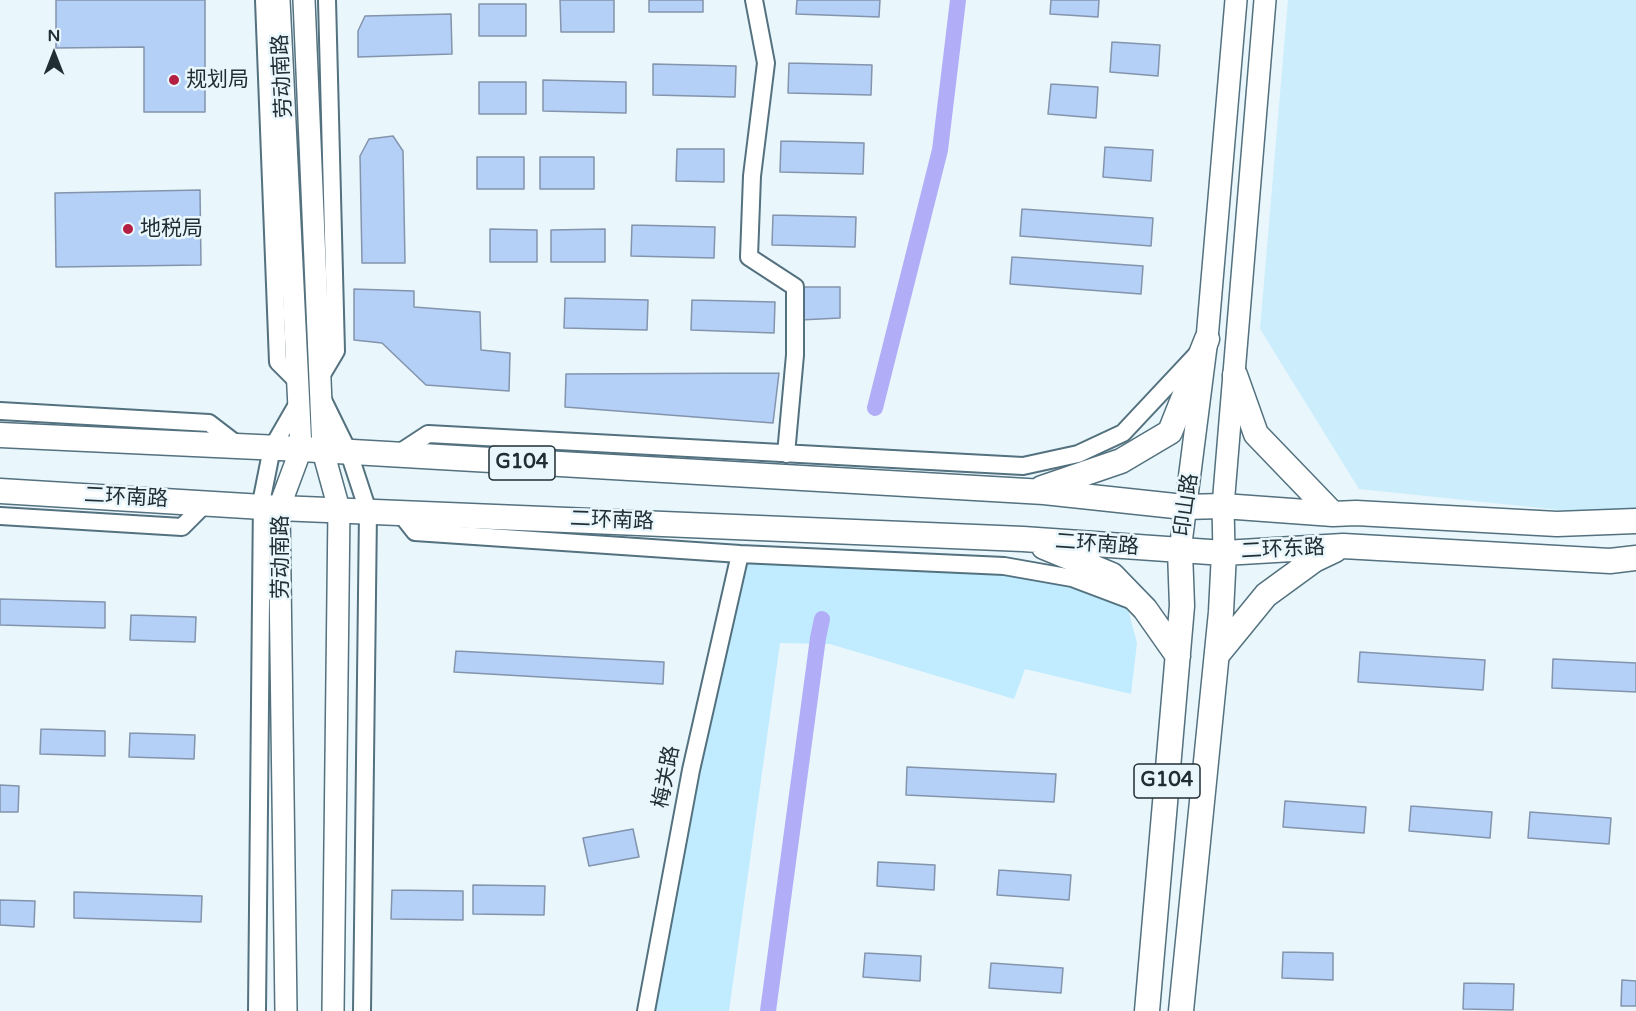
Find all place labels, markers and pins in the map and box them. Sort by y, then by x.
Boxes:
place label: 规划局 [186,67,249,93]
marker: 规划局 [167,73,181,87]
place label: 地税局 [140,216,203,242]
marker: 地税局 [121,222,135,236]

